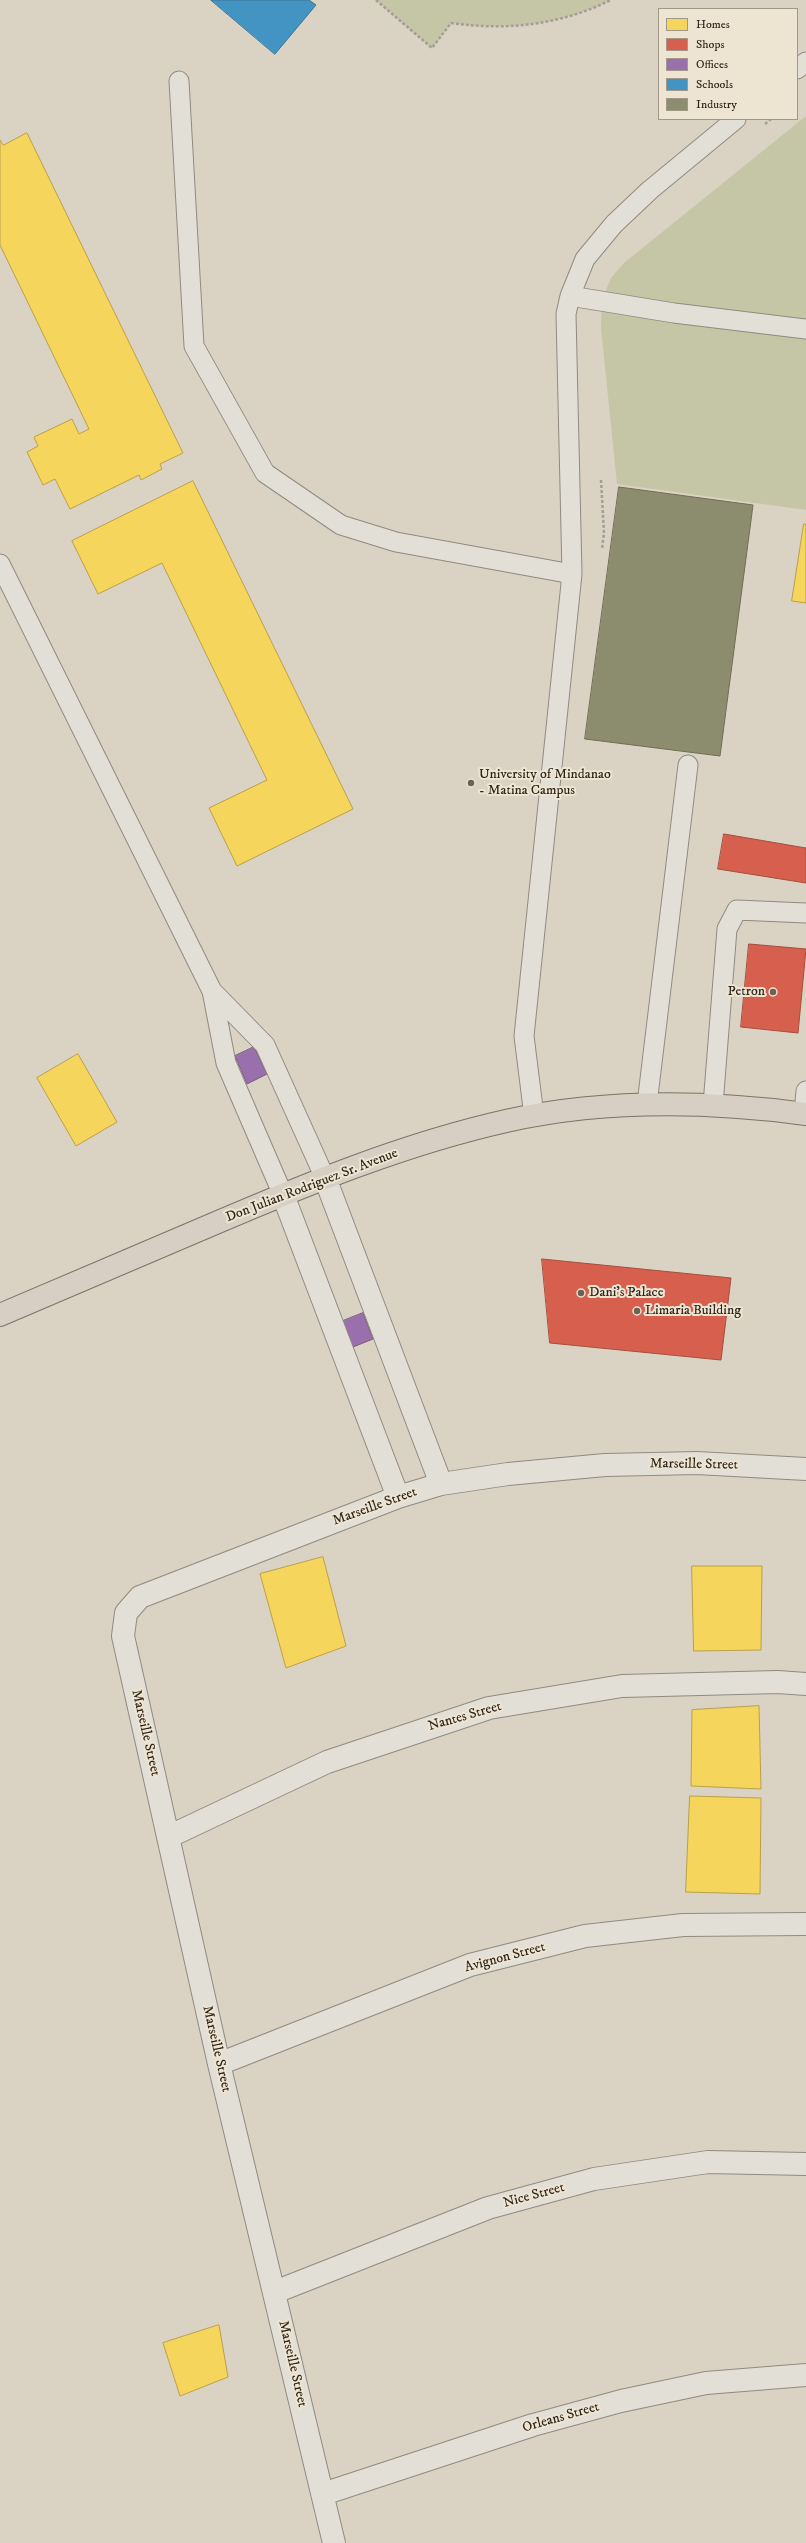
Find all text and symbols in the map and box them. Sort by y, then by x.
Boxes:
legend [658,8,798,120]
text: Homes [696,17,730,32]
text: Shops [696,37,724,52]
text: Offices [696,57,728,72]
text: Schools [696,77,733,92]
text: Industry [696,97,737,112]
place label: University of Mindanao - Matina Campus [479,767,611,800]
marker: University of Mindanao - Matina Campus [466,778,476,788]
place label: Petron [727,984,765,1000]
marker: Petron [768,987,778,997]
street label: Don Julian Rodriguez Sr. Avenue [224,1145,400,1227]
place label: Dani's Palace [589,1285,663,1301]
marker: Dani's Palace [576,1288,586,1298]
place label: Limaria Building [645,1303,741,1319]
marker: Limaria Building [632,1306,642,1316]
street label: Marseille Street [650,1456,738,1474]
street label: Marseille Street [331,1484,419,1530]
street label: Marseille Street [127,1688,163,1778]
street label: Nantes Street [426,1699,504,1735]
street label: Avignon Street [463,1939,547,1977]
street label: Marseille Street [198,2004,234,2094]
street label: Nice Street [502,2180,566,2212]
street label: Marseille Street [274,2319,310,2409]
street label: Orleans Street [521,2399,601,2437]

